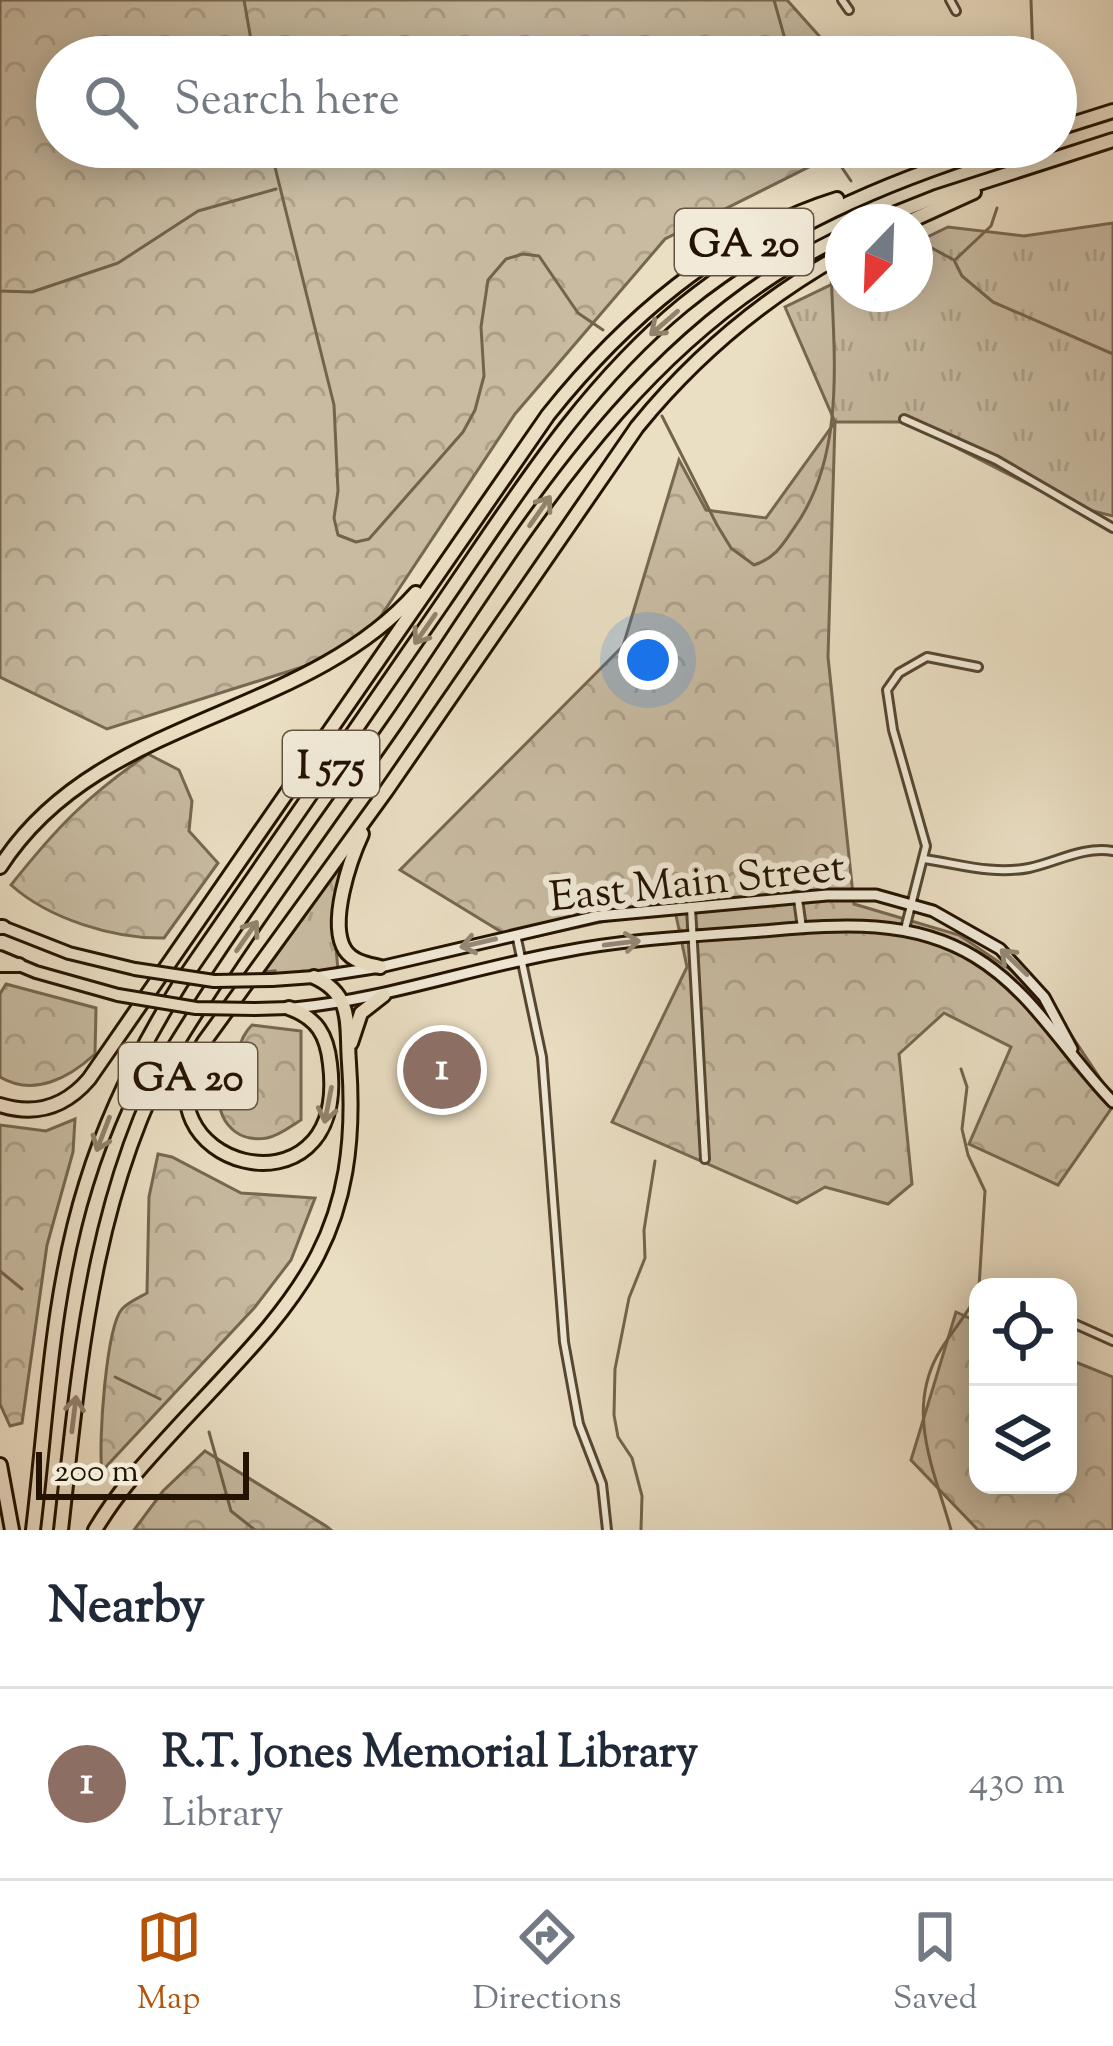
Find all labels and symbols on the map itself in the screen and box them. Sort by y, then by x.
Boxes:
north arrow [825,204,933,312]
road number: GA 20 [675,209,813,275]
one-way arrow [649,308,679,336]
one-way arrow [527,495,552,529]
one-way arrow [413,612,438,645]
your location [618,630,678,690]
road number: I 575 [283,731,379,797]
street label: East Main Street [547,840,848,930]
one-way arrow [234,920,259,953]
one-way arrow [602,932,641,954]
one-way arrow [460,933,498,955]
one-way arrow [1000,949,1029,977]
pin: 1 [403,1025,481,1115]
road number: GA 20 [119,1043,257,1109]
one-way arrow [316,1084,338,1123]
one-way arrow [91,1115,113,1152]
one-way arrow [63,1395,86,1434]
scale bar [36,1446,249,1499]

